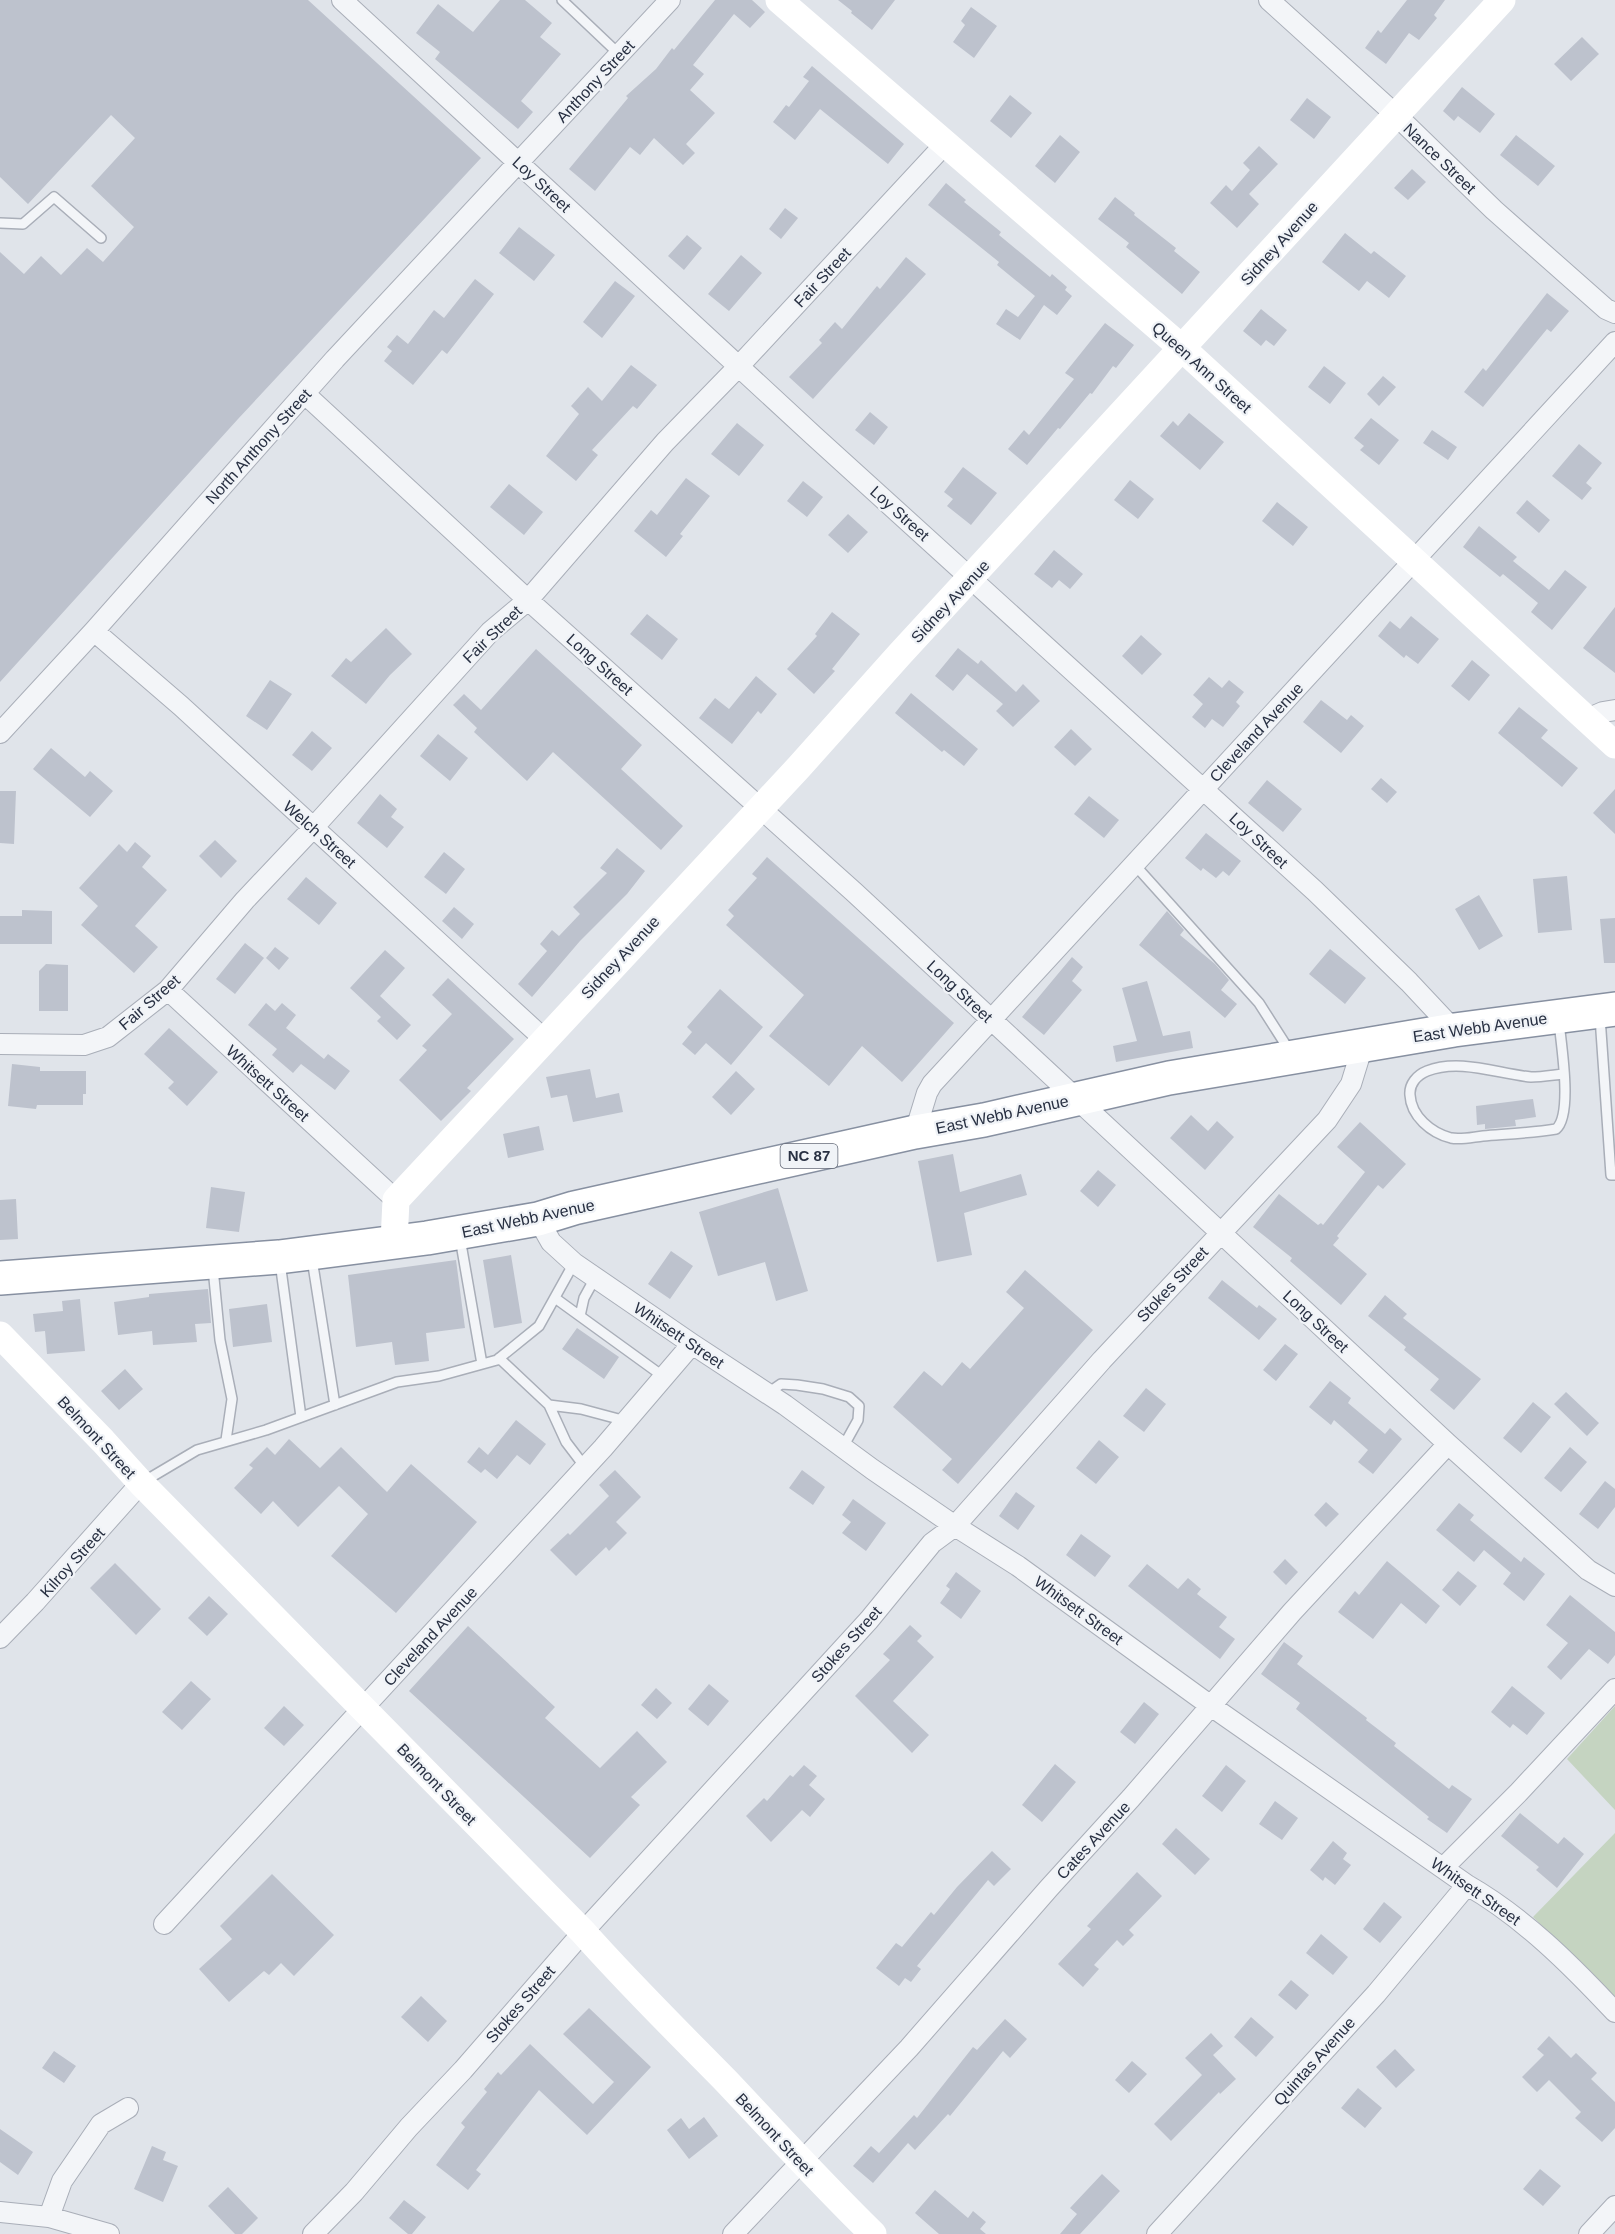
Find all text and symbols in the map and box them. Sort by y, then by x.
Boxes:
street label: Anthony Street [553,36,638,126]
street label: Nance Street [1400,120,1480,197]
street label: Loy Street [509,153,575,216]
street label: Sidney Avenue [1237,198,1321,289]
street label: Fair Street [791,244,854,310]
street label: Queen Ann Street [1149,318,1255,417]
street label: North Anthony Street [202,385,315,507]
street label: Loy Street [867,483,933,544]
street label: Sidney Avenue [908,557,993,646]
street label: Fair Street [460,602,526,666]
street label: Long Street [563,630,637,699]
street label: Cleveland Avenue [1206,679,1307,785]
street label: Welch Street [280,798,360,872]
street label: Loy Street [1226,809,1292,872]
street label: Sidney Avenue [578,913,663,1002]
street label: Long Street [924,957,996,1026]
street label: Fair Street [116,971,184,1033]
street label: East Webb Avenue [1412,1010,1548,1045]
street label: Whitsett Street [223,1042,313,1125]
street label: East Webb Avenue [934,1092,1070,1137]
road number: NC 87 [780,1144,838,1168]
street label: East Webb Avenue [460,1196,596,1241]
street label: Stokes Street [1133,1243,1212,1325]
street label: Long Street [1280,1287,1352,1356]
street label: Whitsett Street [630,1299,727,1372]
street label: Belmont Street [54,1393,139,1482]
street label: Kilroy Street [37,1524,108,1600]
street label: Whitsett Street [1031,1573,1127,1648]
street label: Cleveland Avenue [380,1583,481,1689]
street label: Stokes Street [808,1603,885,1686]
street label: Belmont Street [394,1740,480,1829]
street label: Cates Avenue [1053,1798,1134,1882]
street label: Whitsett Street [1428,1854,1524,1929]
street label: Stokes Street [482,1962,559,2046]
street label: Quintas Avenue [1270,2014,1358,2109]
street label: Belmont Street [732,2090,817,2179]

